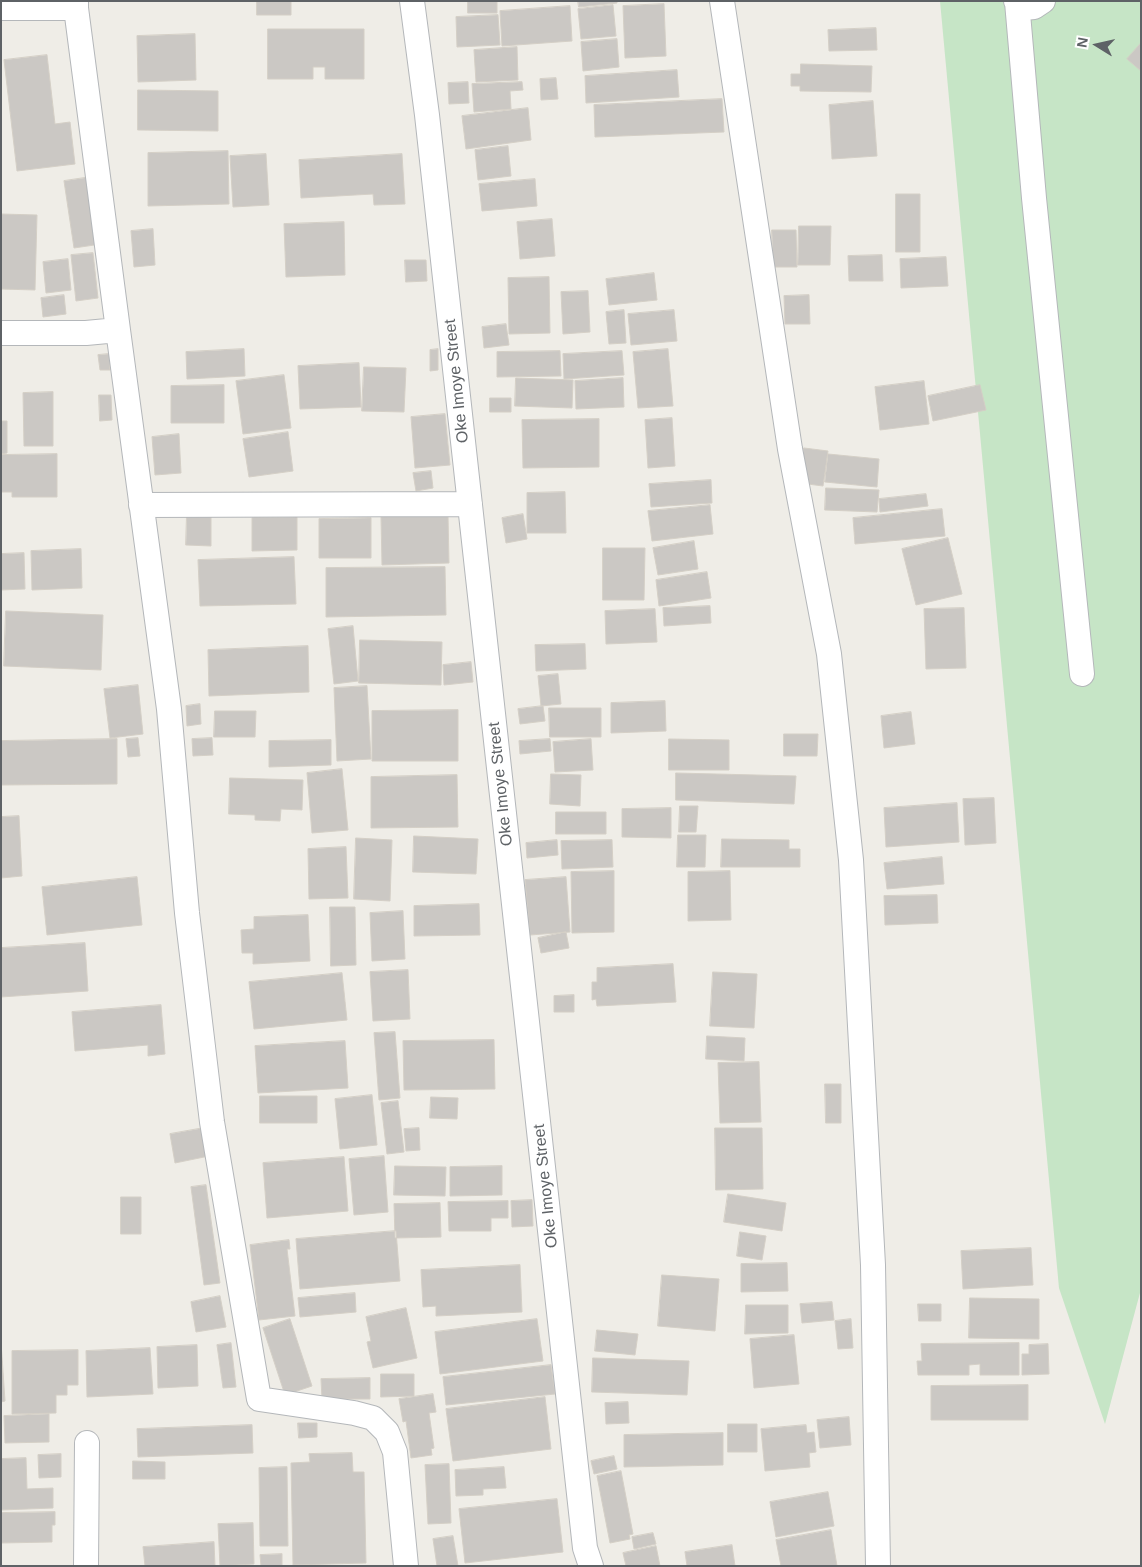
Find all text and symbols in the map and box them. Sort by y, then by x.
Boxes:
north arrow [1072,20,1122,70]
text: N [1073,36,1091,49]
street label: Oke Imoye Street [441,318,473,444]
street label: Oke Imoye Street [485,721,517,847]
street label: Oke Imoye Street [530,1123,562,1249]

